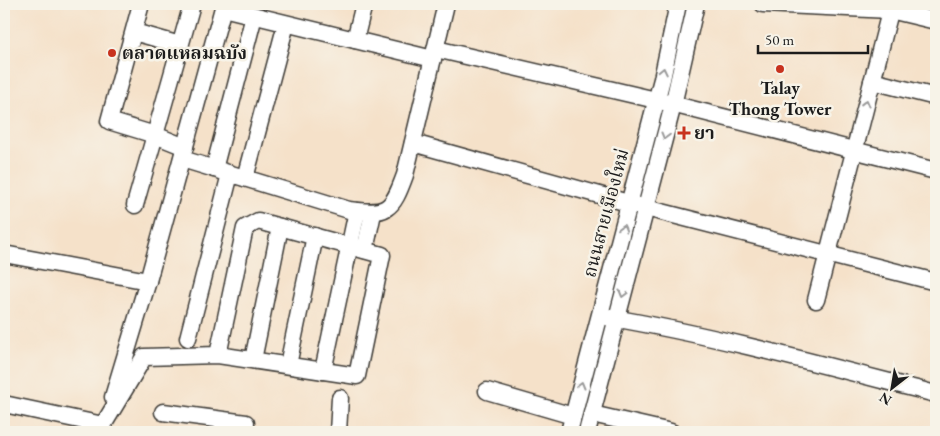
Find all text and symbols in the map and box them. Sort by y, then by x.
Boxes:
scale bar [758,22,868,54]
text: 50 m [765,30,794,49]
place label: ตลาดแหลมฉบัง [122,41,247,64]
marker: ตลาดแหลมฉบัง [106,47,118,59]
marker: Talay Thong Tower [774,63,786,75]
one-way arrow [658,66,668,75]
place label: Talay Thong Tower [729,76,832,120]
one-way arrow [860,98,871,107]
place label: ยา [694,121,715,144]
marker: ยา [678,127,690,139]
one-way arrow [660,132,670,140]
street label: ถนนสายเมืองใหม่ [577,146,634,280]
one-way arrow [617,224,627,233]
one-way arrow [619,289,629,297]
north arrow [868,364,918,414]
one-way arrow [575,381,586,390]
text: N [875,388,895,410]

